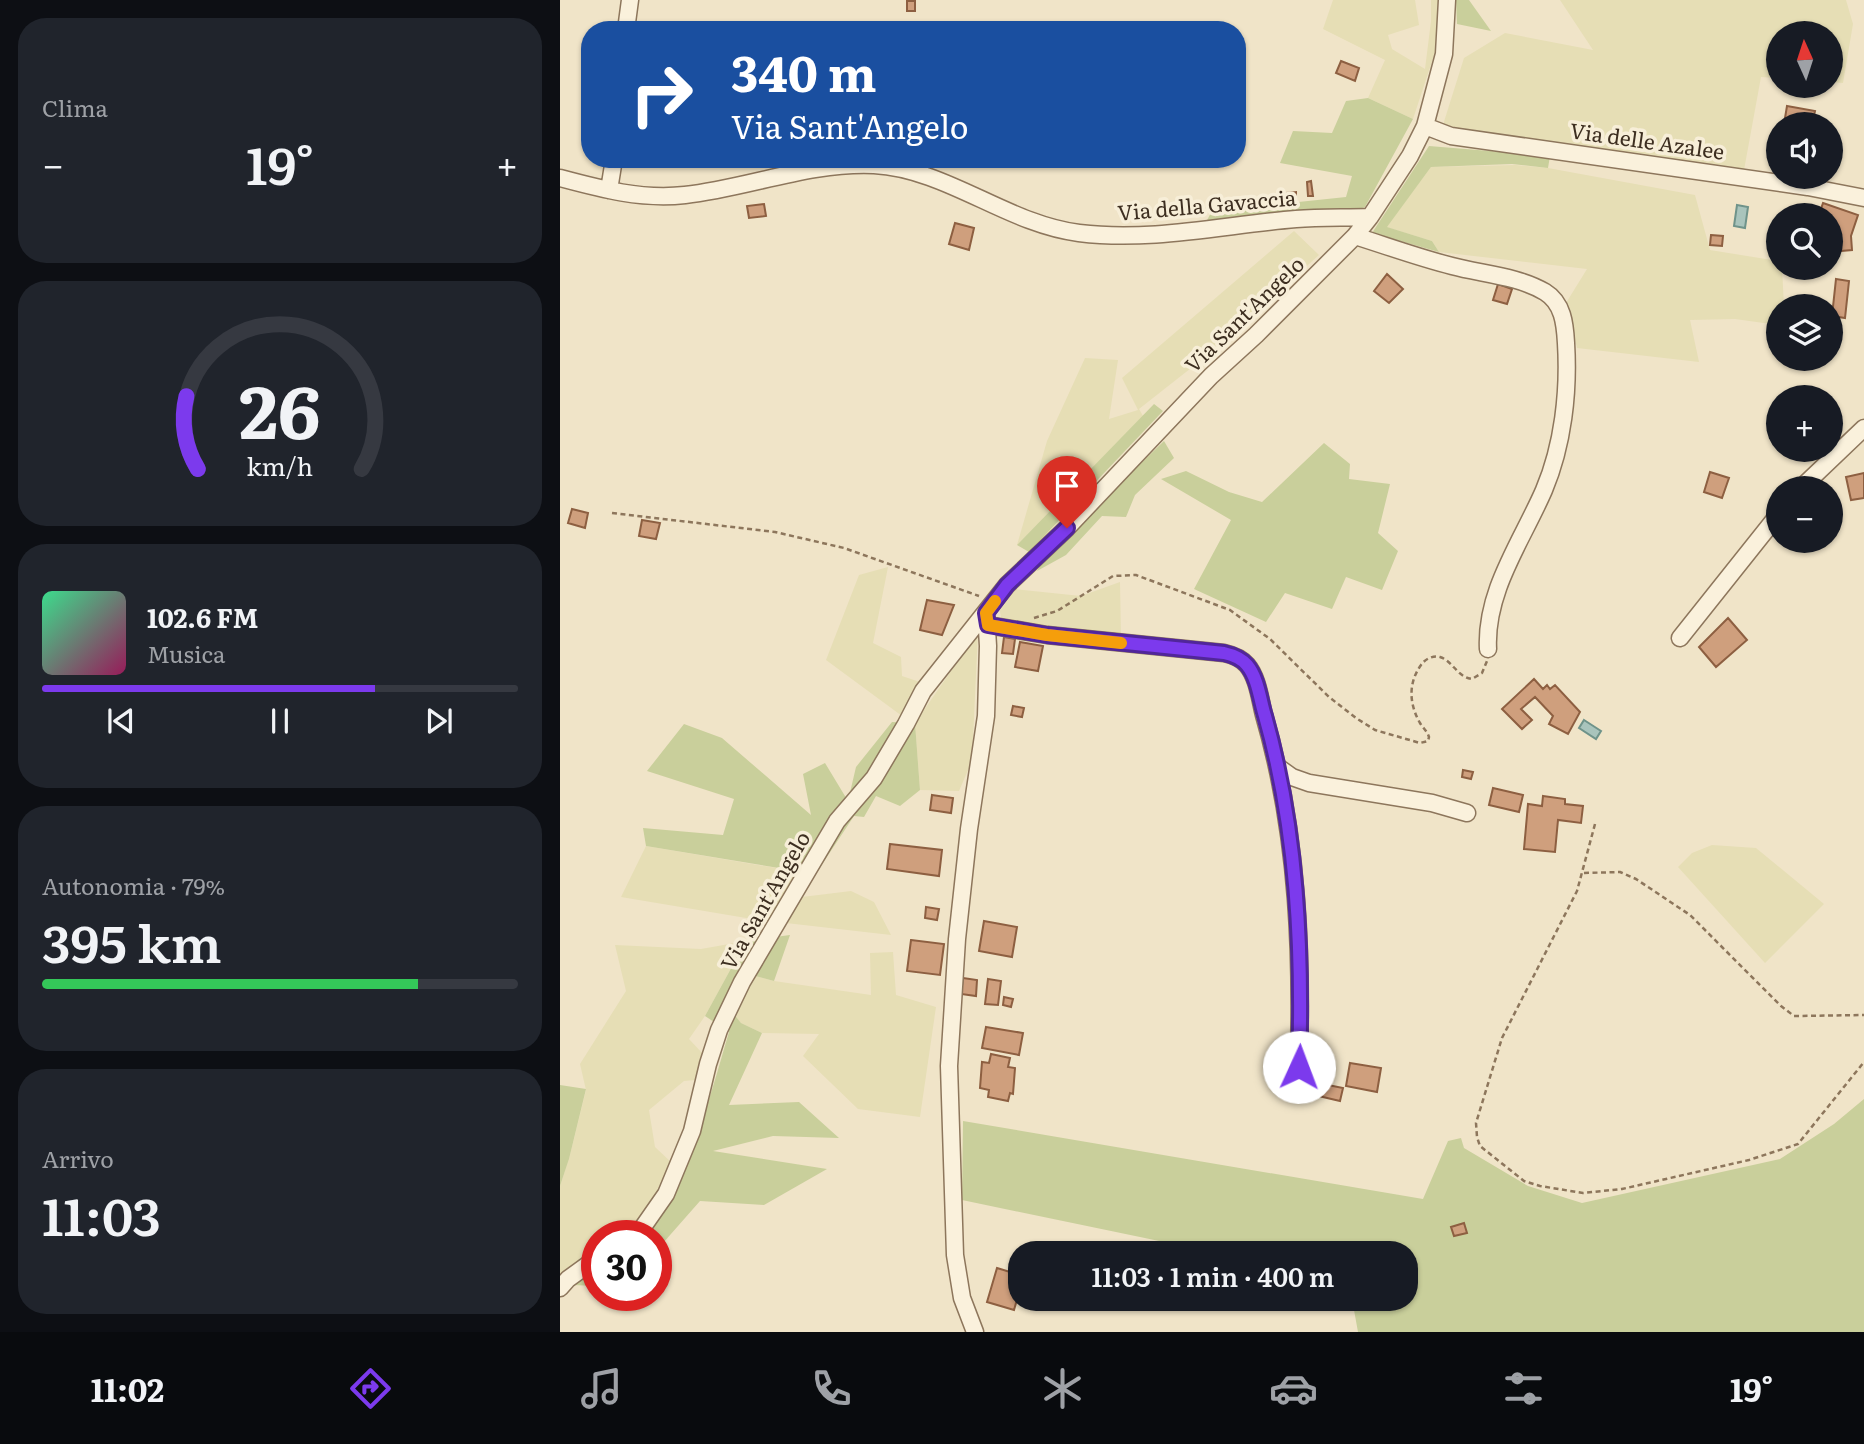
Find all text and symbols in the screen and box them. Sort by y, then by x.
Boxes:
north arrow [1766,21,1843,98]
map controls [1766,21,1843,553]
text: 340 m [731,34,877,107]
icon: right [616,49,707,140]
text: Clima [42,90,108,124]
text: Via Sant'Angelo [731,101,969,149]
button: sound [1766,112,1843,189]
street label: Via delle Azalee [1568,113,1727,166]
text: 19° [246,124,314,201]
text: − [42,134,64,191]
text: + [496,134,518,191]
street label: Via della Gavaccia [1116,180,1298,227]
button: search [1766,203,1843,280]
street label: Via Sant'Angelo [1176,248,1310,379]
button: layers [1766,294,1843,371]
text: 26 [239,354,321,462]
button: + [1766,385,1843,462]
text: km/h [247,447,313,484]
pin [1037,456,1097,528]
icon: arrive [1048,467,1086,505]
button: − [1766,476,1843,553]
text: 102.6 FM [147,597,258,636]
text: Musica [147,636,225,670]
icon: previous [102,702,140,740]
icon: pause [261,702,299,740]
icon: next [420,702,458,740]
street label: Via Sant'Angelo [711,824,816,975]
text: Autonomia · 79% [42,868,225,902]
text: 395 km [42,902,222,979]
position arrow [1262,1030,1336,1104]
text: Arrivo [42,1141,114,1175]
text: 11:03 [42,1175,161,1252]
speed limit sign: 30 [581,1220,672,1311]
text: 11:03 · 1 min · 400 m [1091,1256,1335,1295]
text: 11:02 [91,1364,164,1412]
icon: directions [346,1364,395,1413]
icon: music [577,1364,626,1413]
icon: phone [807,1364,856,1413]
icon: climate [1038,1364,1087,1413]
icon: car [1269,1364,1318,1413]
icon: filters [1499,1364,1548,1413]
text: 19° [1730,1364,1773,1412]

